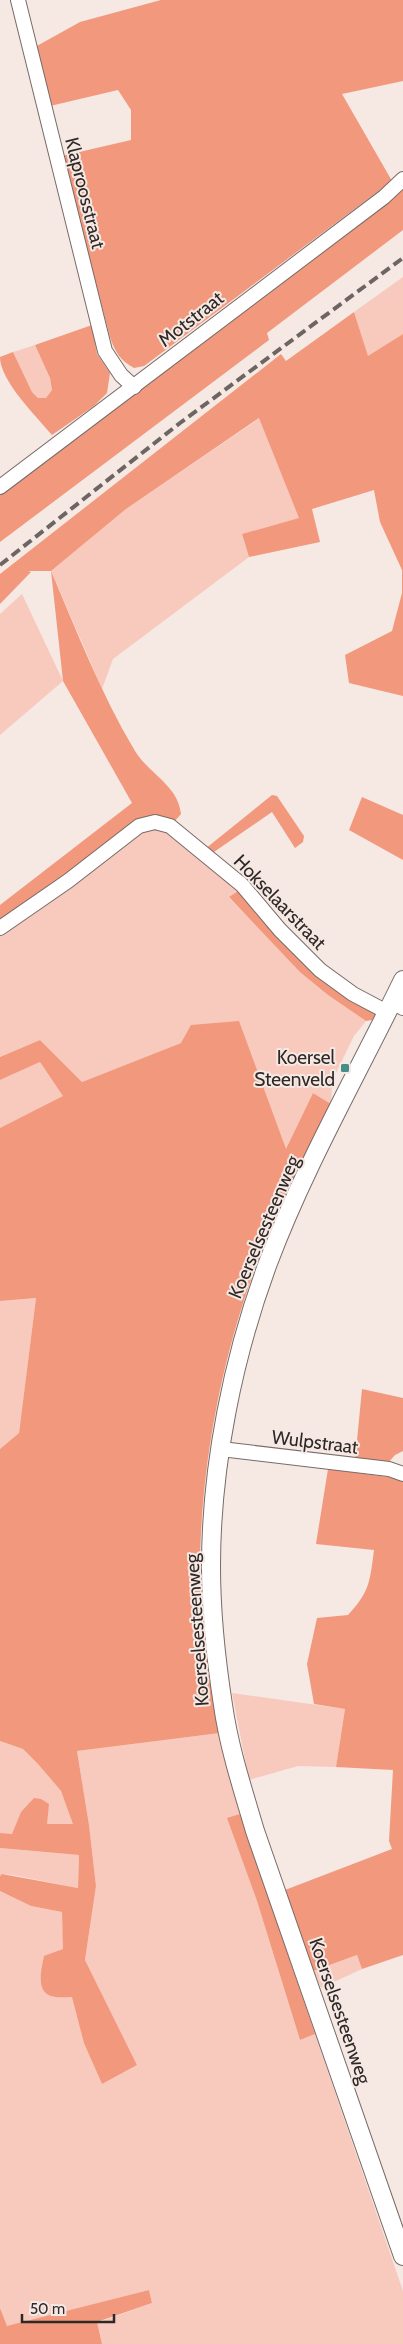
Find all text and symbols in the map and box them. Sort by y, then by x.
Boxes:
street label: Klaproosstraat [60,135,110,252]
street label: Motstraat [154,286,229,352]
street label: Hokselaarstraat [229,850,331,955]
place label: Koersel Steenveld [254,1046,336,1091]
marker: Koersel Steenveld [339,1062,351,1074]
street label: Koerselsesteenweg [224,1152,305,1302]
street label: Wulpstraat [270,1425,360,1459]
street label: Koerselsesteenweg [180,1552,214,1707]
street label: Koerselsesteenweg [304,1935,376,2088]
scale bar [22,2292,115,2324]
text: 50 m [30,2300,65,2318]

